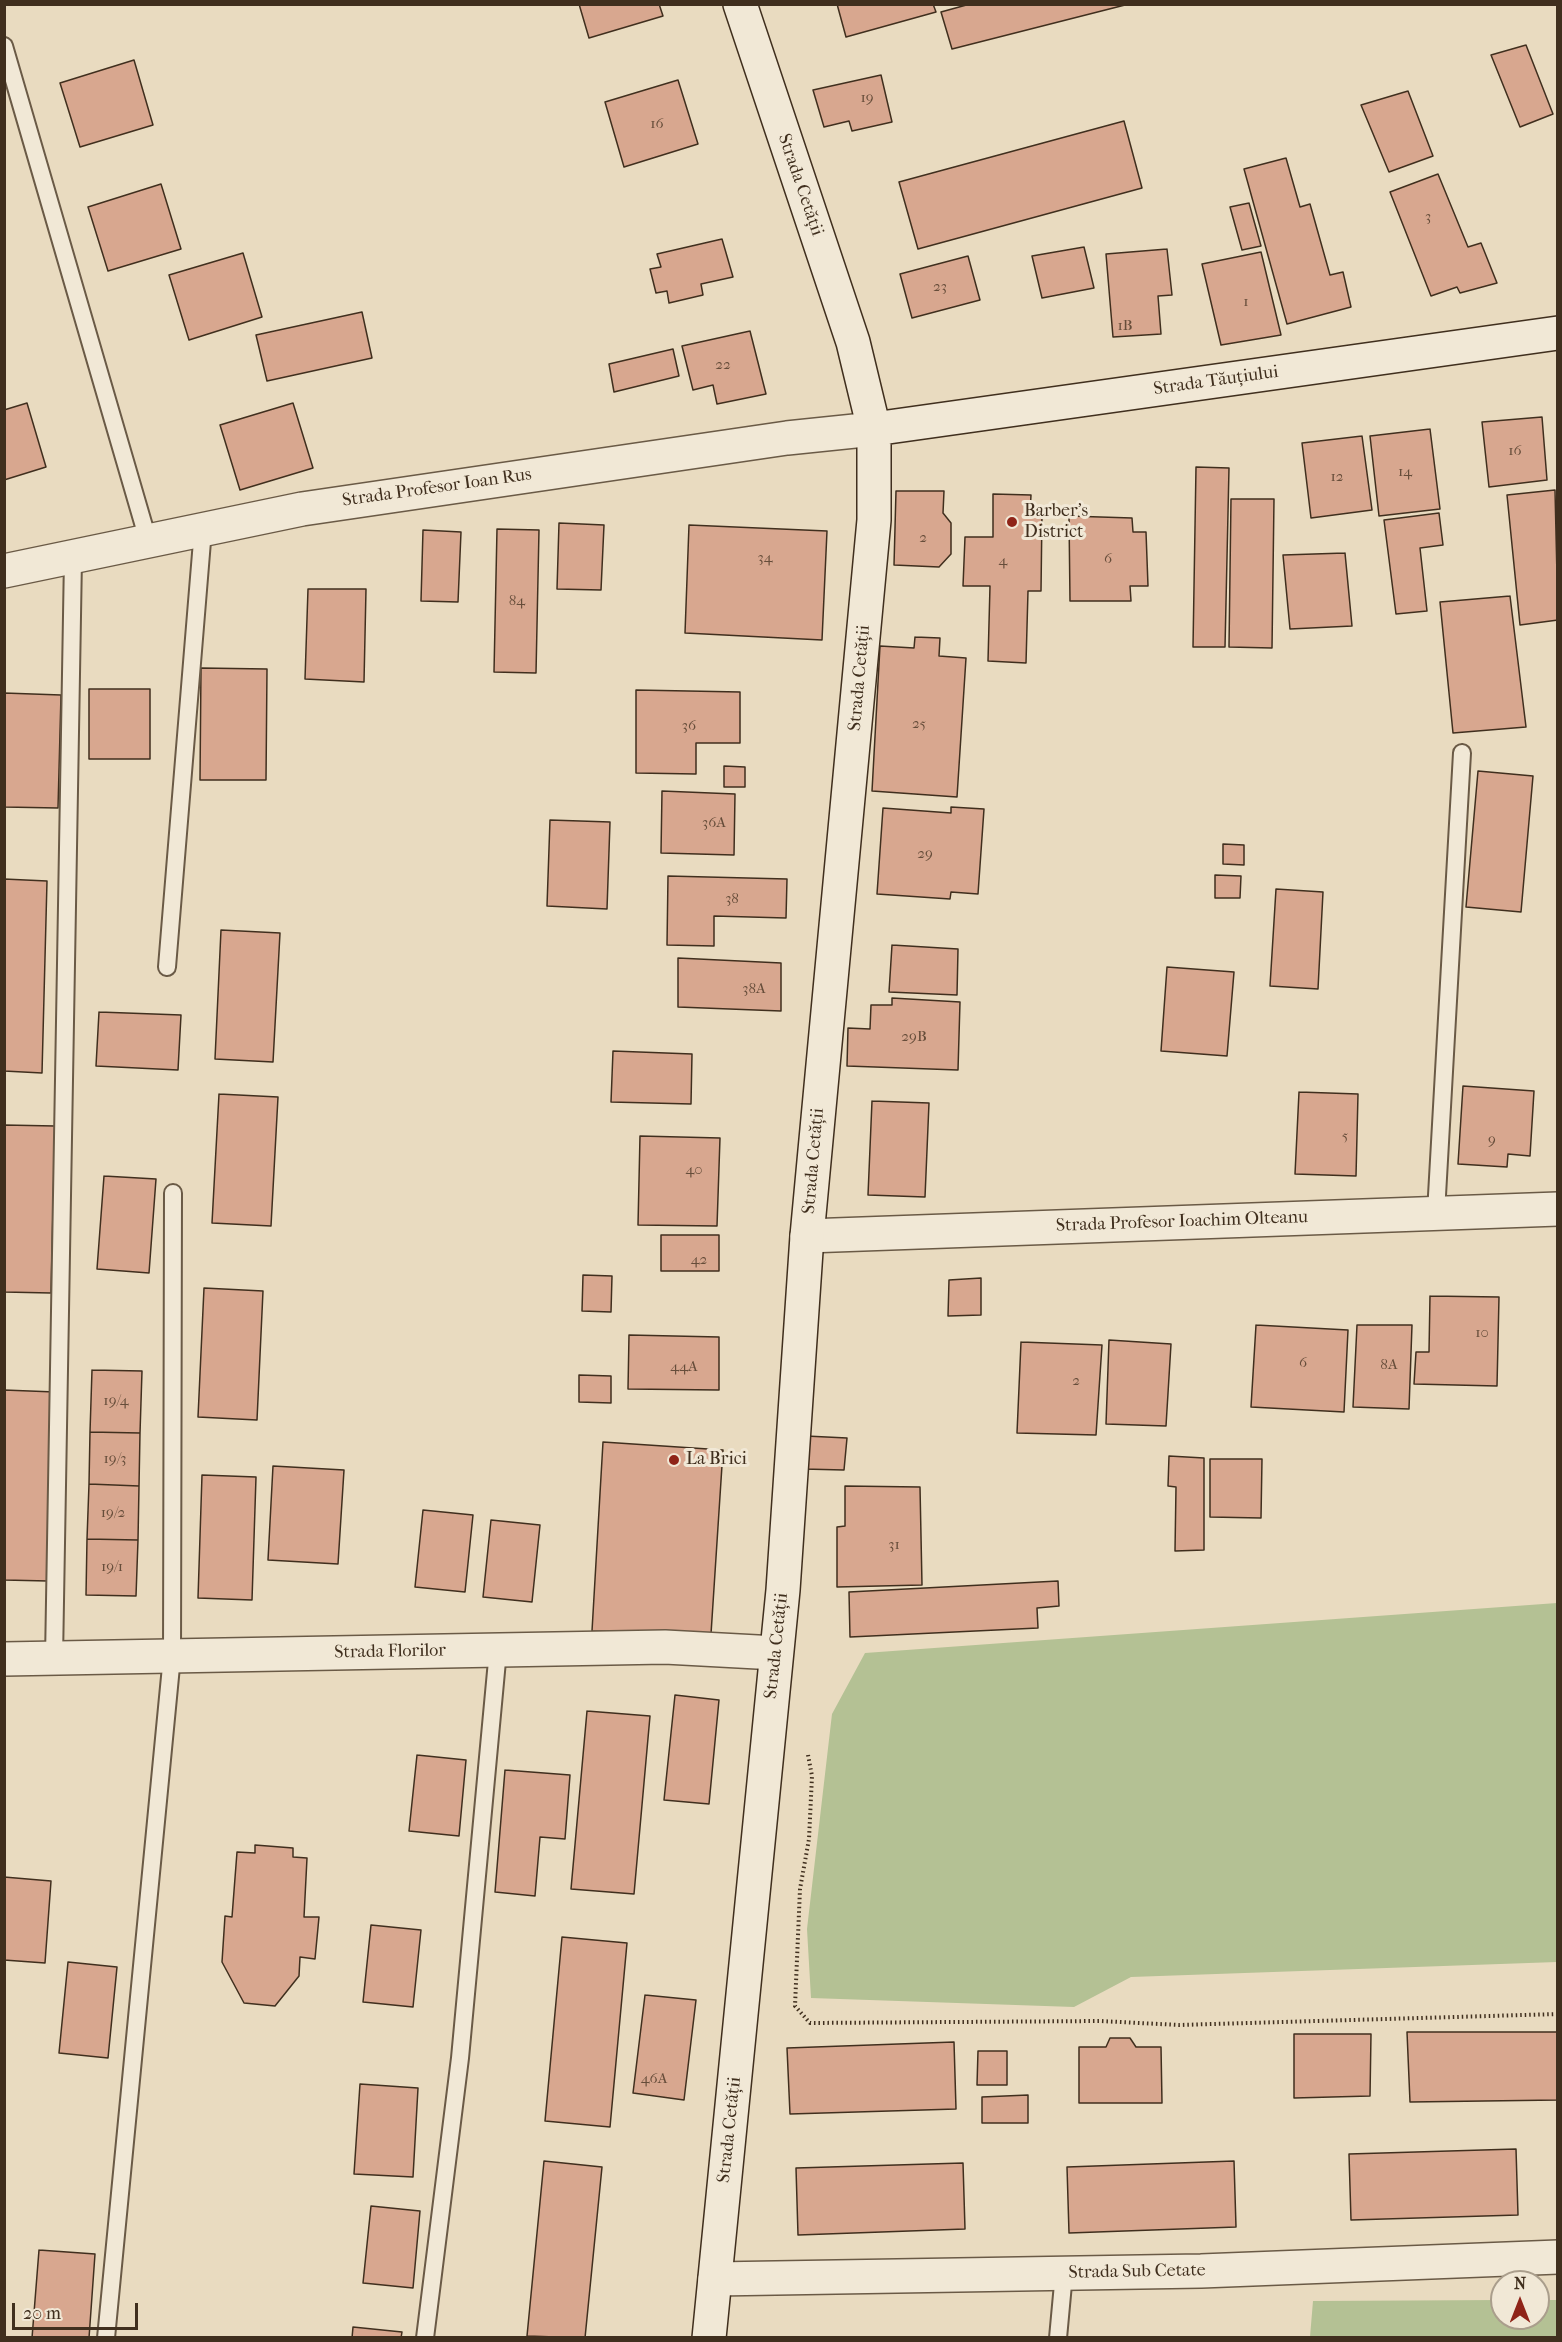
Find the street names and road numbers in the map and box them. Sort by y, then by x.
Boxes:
street label: Strada Cetății [772,131,828,239]
street label: Strada Tăuțiului [1152,362,1280,400]
street label: Strada Profesor Ioan Rus [341,464,533,512]
street label: Strada Cetății [845,624,875,732]
street label: Strada Cetății [799,1107,829,1215]
street label: Strada Profesor Ioachim Olteanu [1056,1207,1308,1237]
street label: Strada Cetății [761,1592,793,1700]
street label: Strada Florilor [334,1640,446,1664]
street label: Strada Cetății [714,2076,746,2184]
street label: Strada Sub Cetate [1068,2260,1206,2284]

